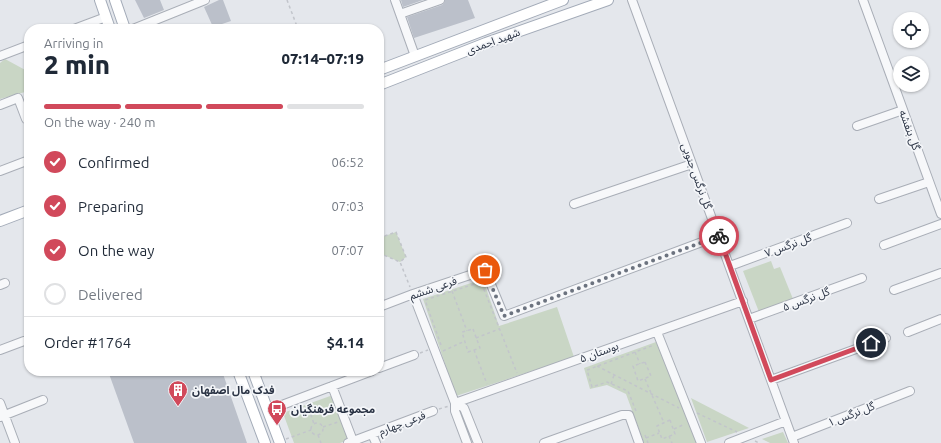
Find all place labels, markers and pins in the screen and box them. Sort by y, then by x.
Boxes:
pin [468,253,502,287]
pin [854,326,888,360]
building icon: فدک مال اصفهان [167,379,189,407]
place label: فدک مال اصفهان [192,384,275,397]
bus stop icon: مجموعه فرهنگیان [266,398,288,426]
place label: مجموعه فرهنگیان [291,403,375,416]

